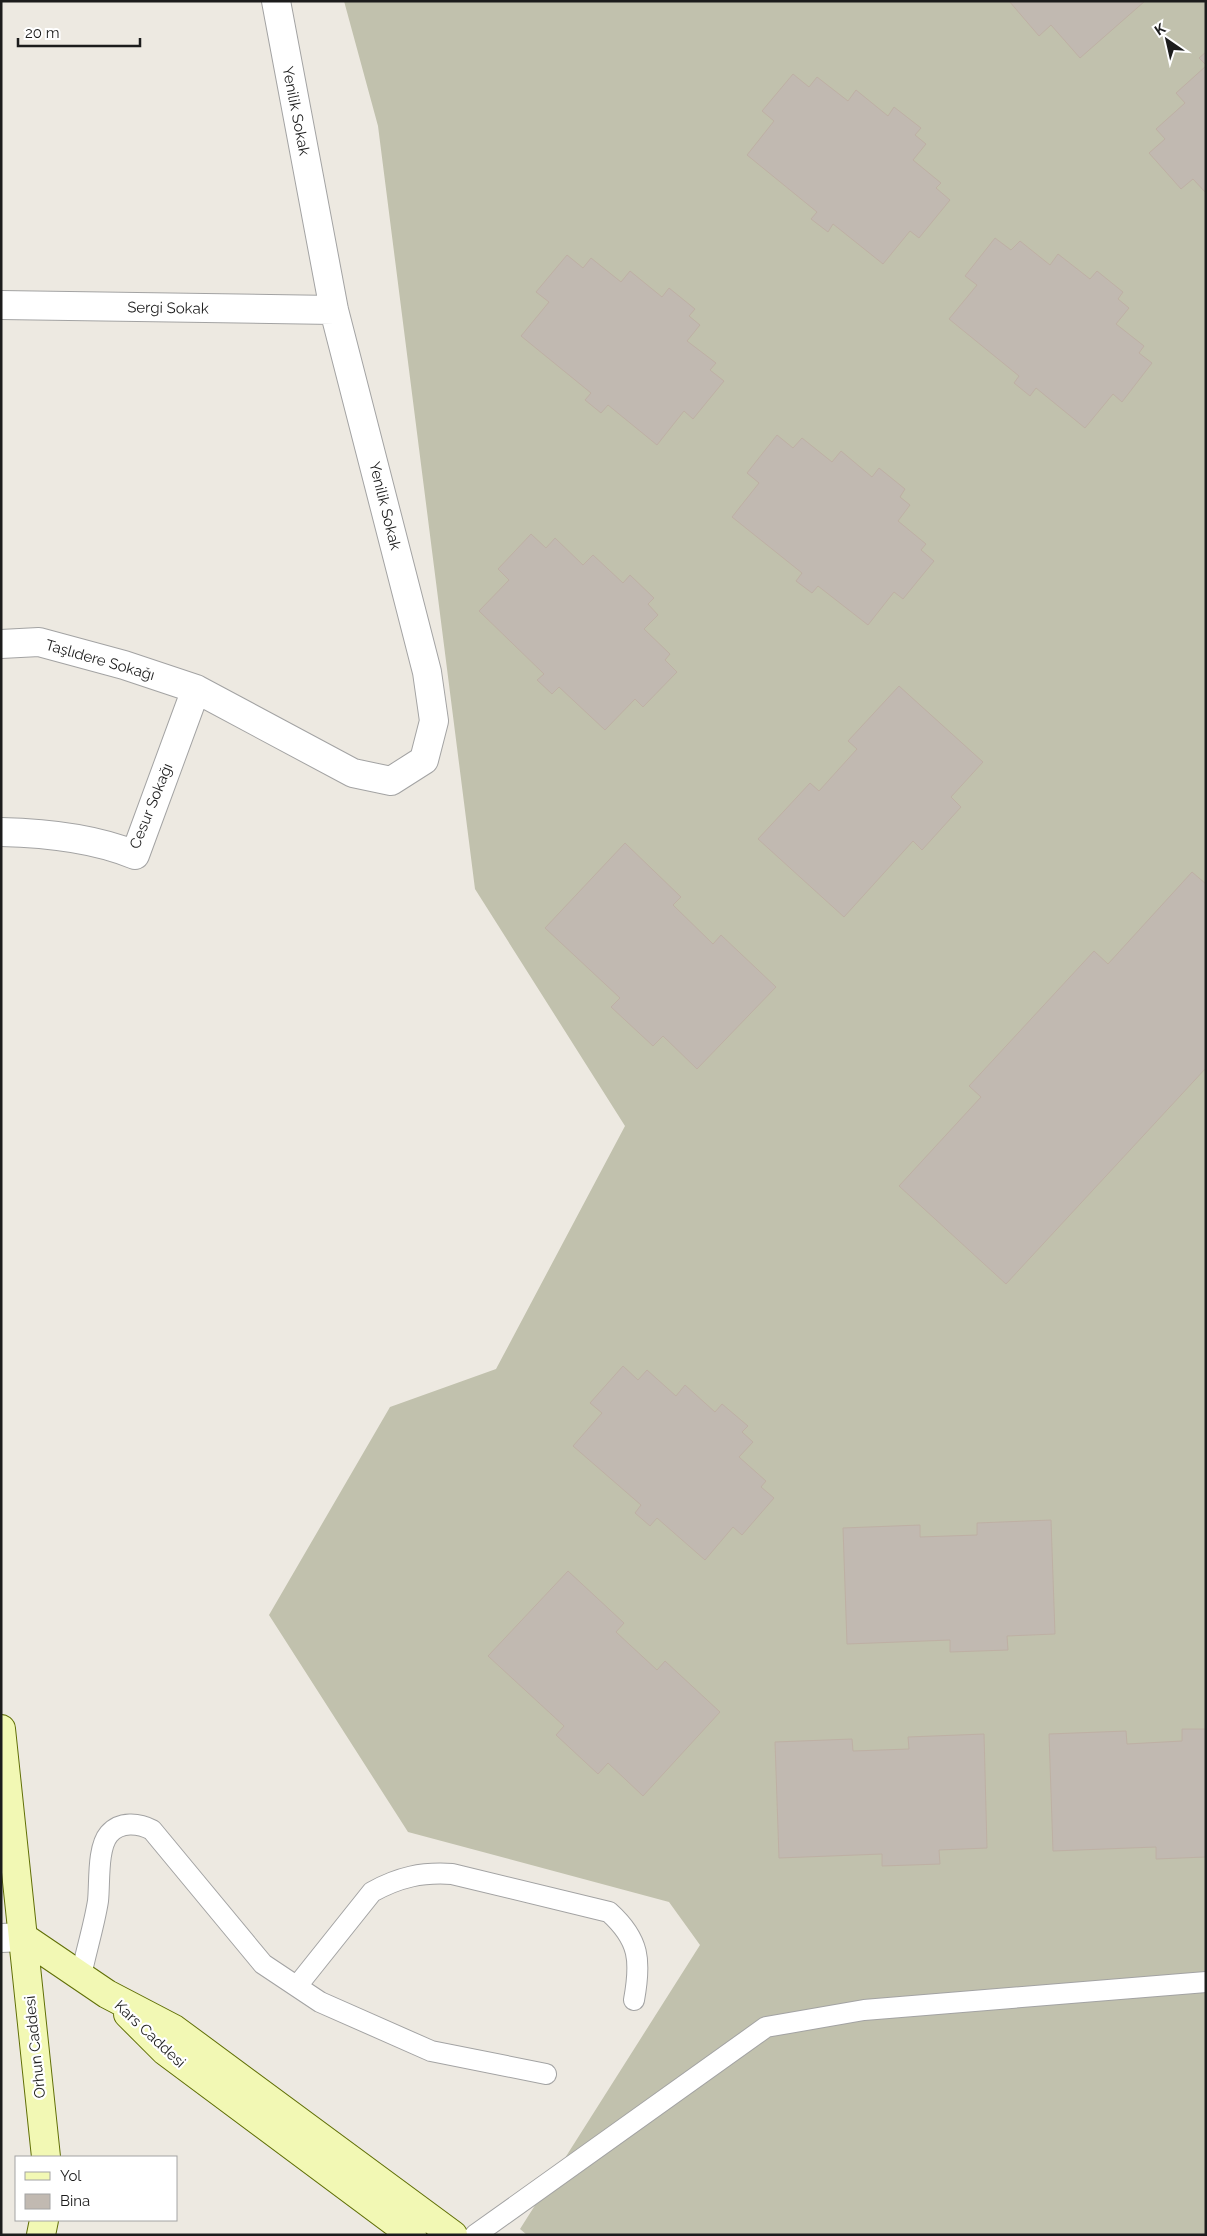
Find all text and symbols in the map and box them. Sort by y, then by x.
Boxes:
scale bar [18,15,140,47]
north arrow [1142,15,1192,65]
text: K [1151,20,1169,38]
text: 20 m [25,24,60,42]
street label: Yenilik Sokak [279,65,313,157]
street label: Sergi Sokak [127,298,209,318]
street label: Yenilik Sokak [365,460,405,552]
street label: Taşlıdere Sokağı [43,636,157,684]
street label: Cesur Sokağı [126,761,176,851]
street label: Orhun Caddesi [21,1995,49,2099]
street label: Kars Caddesi [111,1997,189,2071]
legend [15,2156,178,2221]
text: Yol [60,2167,82,2185]
text: Bina [60,2192,90,2210]

